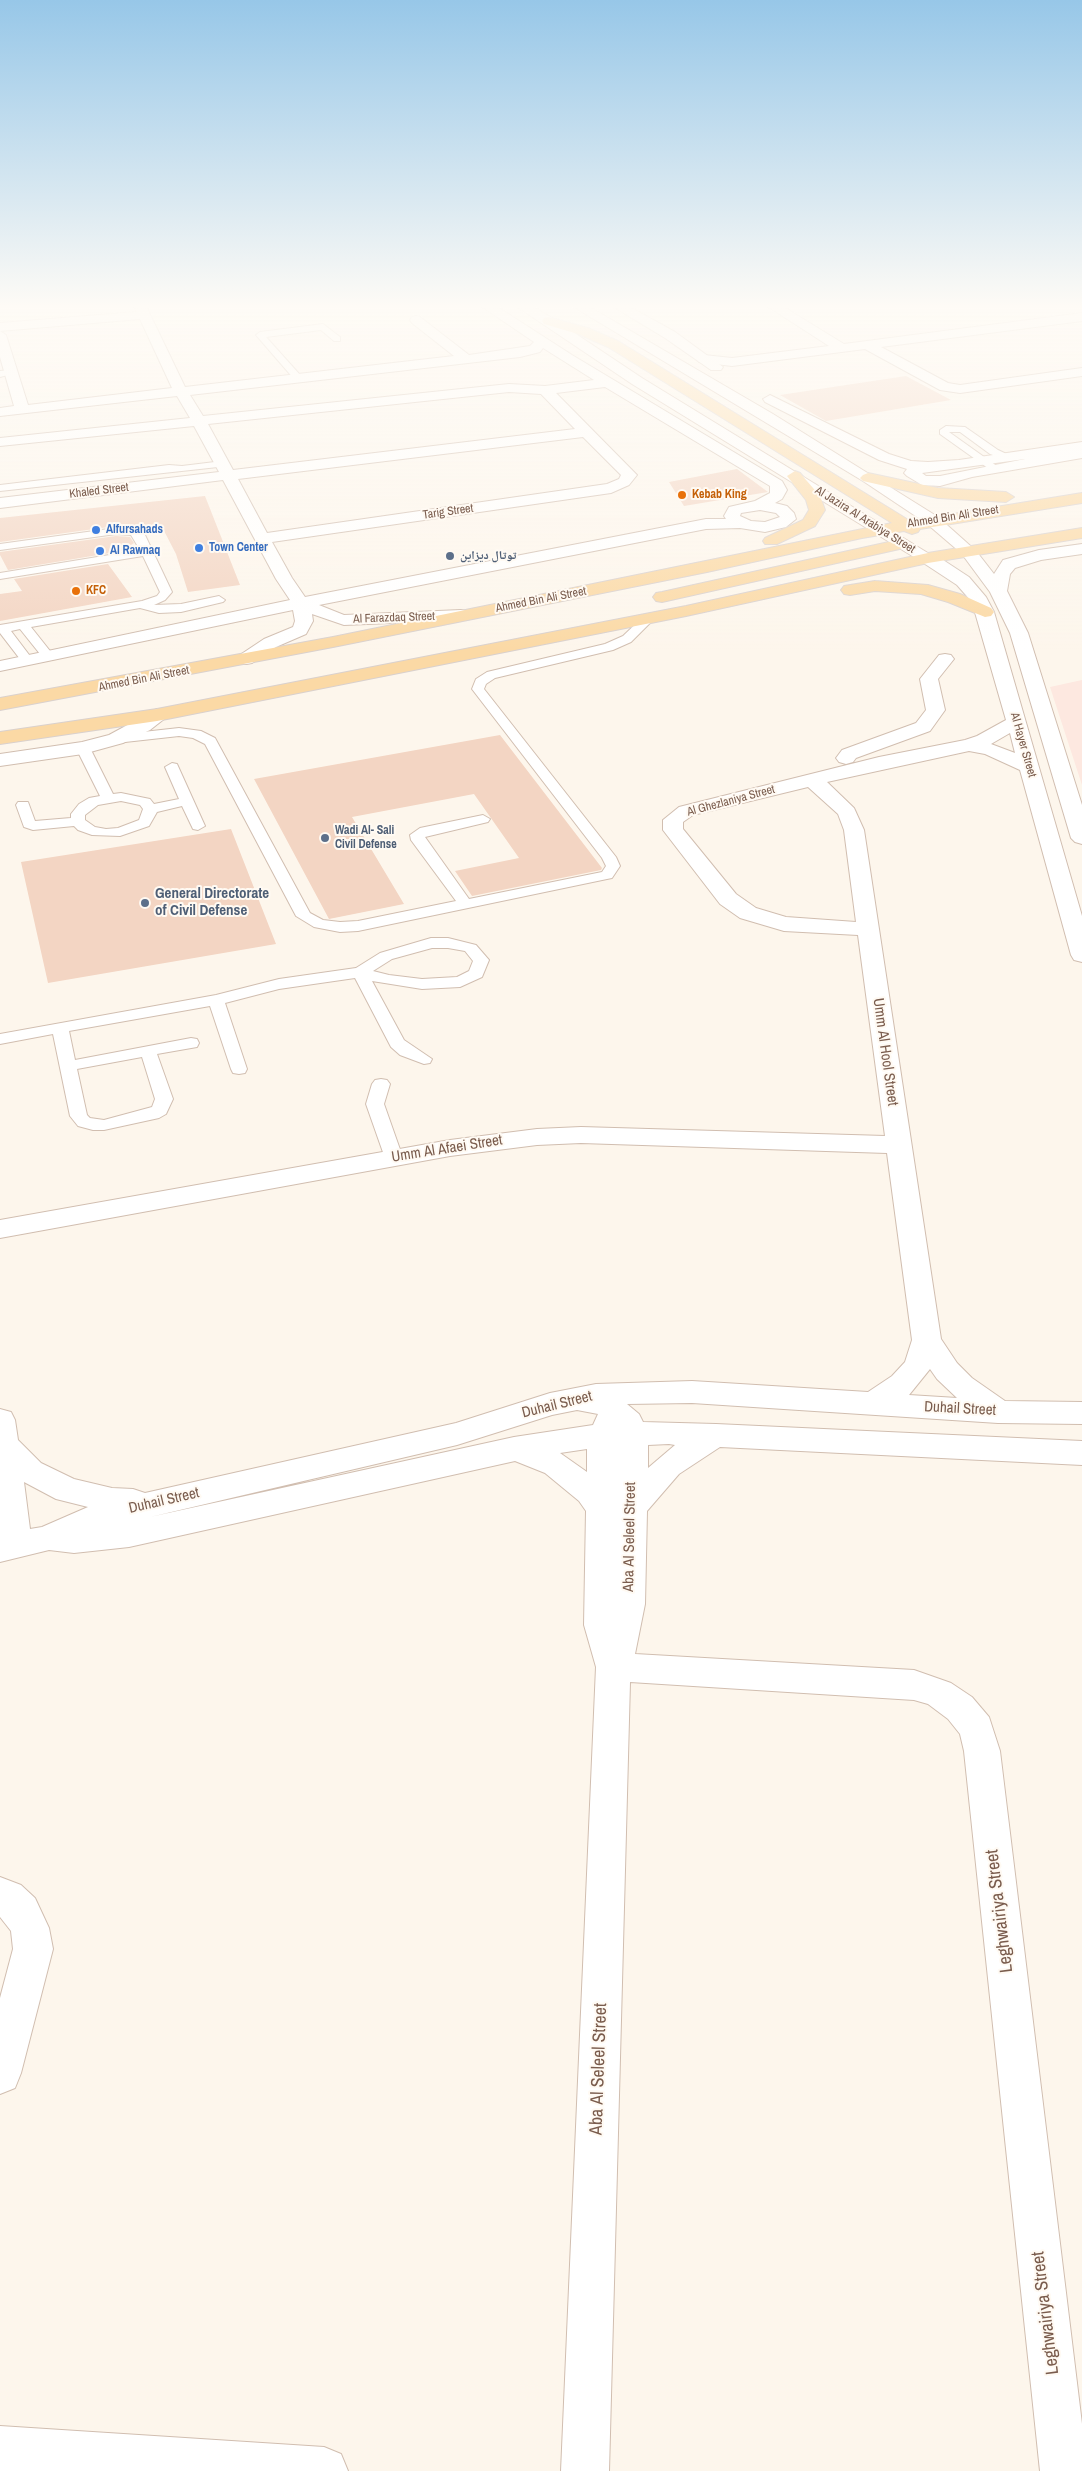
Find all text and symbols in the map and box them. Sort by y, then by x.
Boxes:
street label: Khaled Street [69,480,129,502]
street label: Al Jazira Al Arabiya Street [812,483,918,557]
place label: Kebab King [692,488,747,502]
marker: Kebab King [676,489,688,501]
street label: Tarig Street [422,501,474,523]
street label: Ahmed Bin Ali Street [906,503,1000,531]
place label: Alfursahads [106,523,163,537]
marker: Alfursahads [90,524,102,536]
place label: Town Center [209,541,268,555]
marker: Town Center [193,542,205,554]
place label: Al Rawnaq [110,544,160,558]
marker: Al Rawnaq [94,545,106,557]
place label: توتال ديزاين [460,549,516,563]
marker: توتال ديزاين [444,550,456,562]
place label: KFC [86,584,106,598]
street label: Ahmed Bin Ali Street [495,584,587,616]
marker: KFC [70,585,82,597]
street label: Al Farazdaq Street [353,609,435,627]
street label: Ahmed Bin Ali Street [98,663,190,695]
street label: Al Hayer Street [1007,711,1039,779]
street label: Al Ghezlaniya Street [686,782,776,820]
place label: Wadi Al- Sali Civil Defense [335,824,397,852]
marker: Wadi Al- Sali Civil Defense [319,832,331,844]
place label: General Directorate of Civil Defense [155,885,269,920]
marker: General Directorate of Civil Defense [139,897,151,909]
street label: Umm Al Hool Street [869,997,901,1107]
street label: Umm Al Afaei Street [390,1131,504,1167]
street label: Duhail Street [520,1388,594,1422]
street label: Duhail Street [924,1398,996,1420]
street label: Aba Al Seleel Street [620,1482,640,1592]
street label: Duhail Street [127,1484,201,1518]
street label: Leghwairiya Street [982,1848,1018,1974]
street label: Aba Al Seleel Street [586,2003,612,2135]
street label: Leghwairiya Street [1028,2250,1064,2376]

